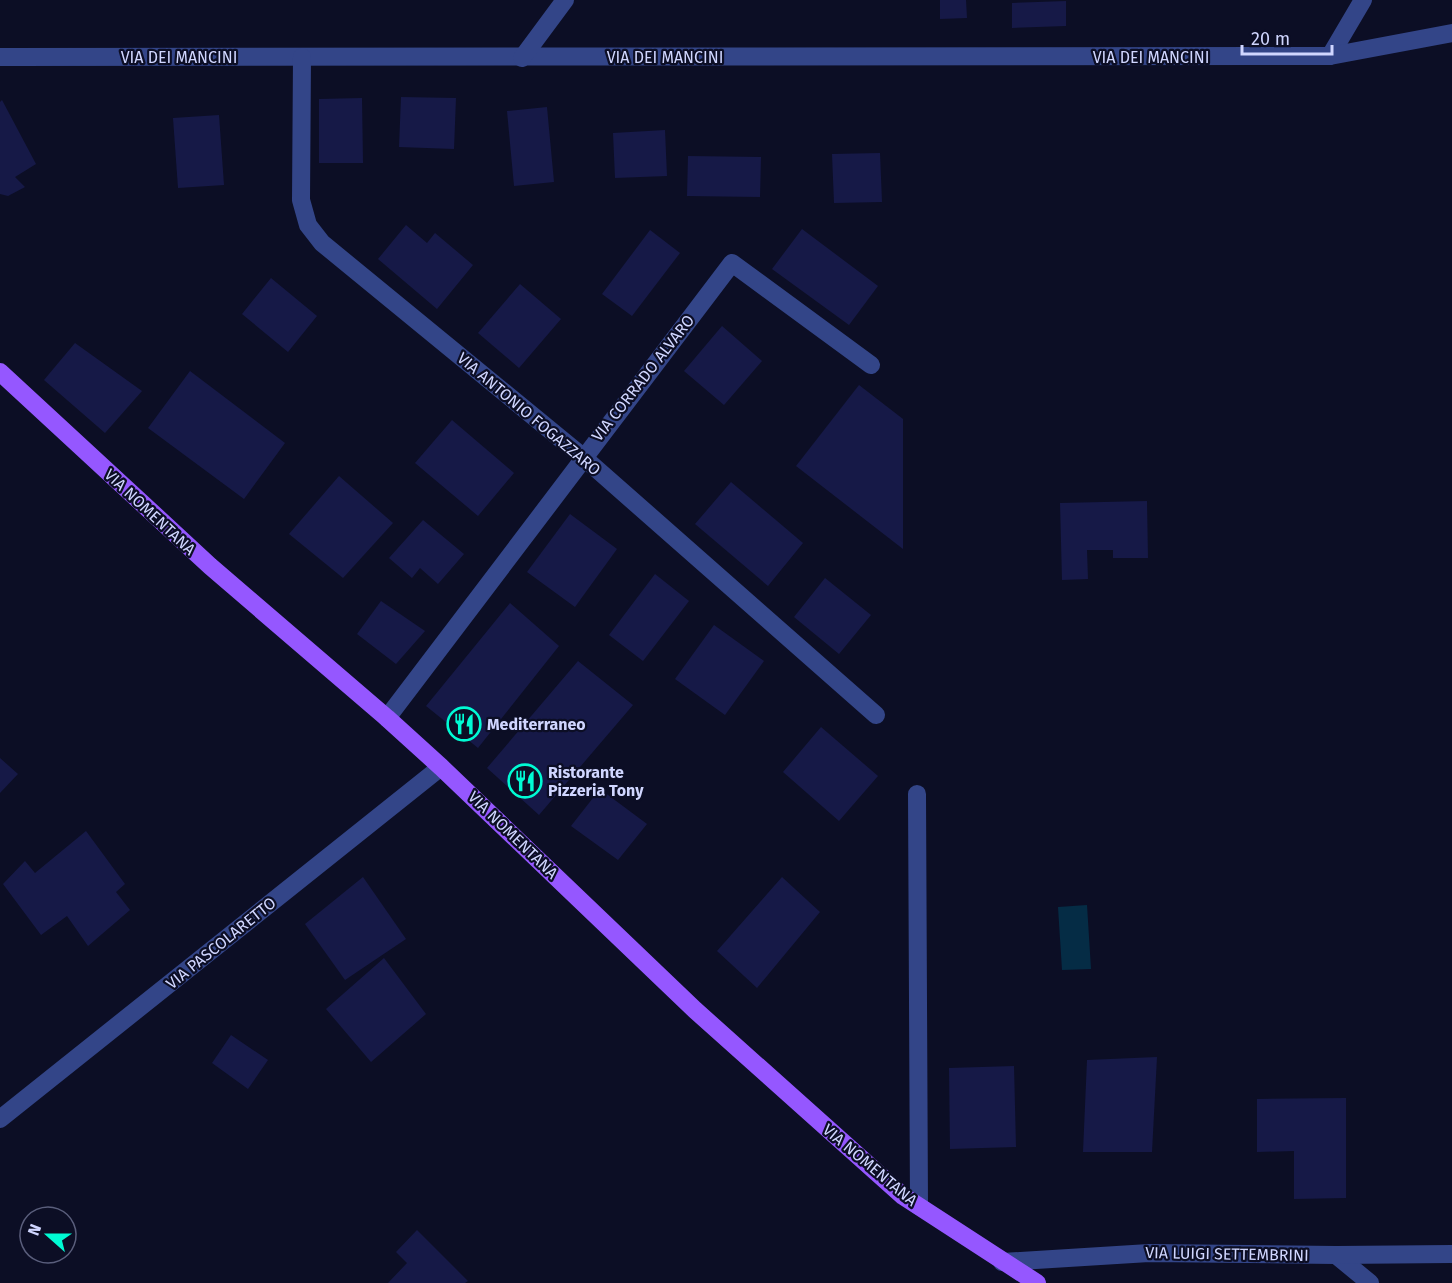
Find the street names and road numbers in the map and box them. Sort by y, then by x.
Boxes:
street label: VIA DEI MANCINI [121,48,237,67]
street label: VIA DEI MANCINI [607,48,723,67]
street label: VIA DEI MANCINI [1093,48,1209,67]
street label: VIA CORRADO ALVARO [588,311,698,445]
street label: VIA ANTONIO FOGAZZARO [454,349,604,479]
street label: VIA NOMENTANA [101,465,200,560]
street label: VIA NOMENTANA [464,787,562,883]
street label: VIA PASCOLARETTO [162,893,280,993]
street label: VIA NOMENTANA [819,1120,922,1211]
street label: VIA LUIGI SETTEMBRINI [1145,1243,1309,1265]

